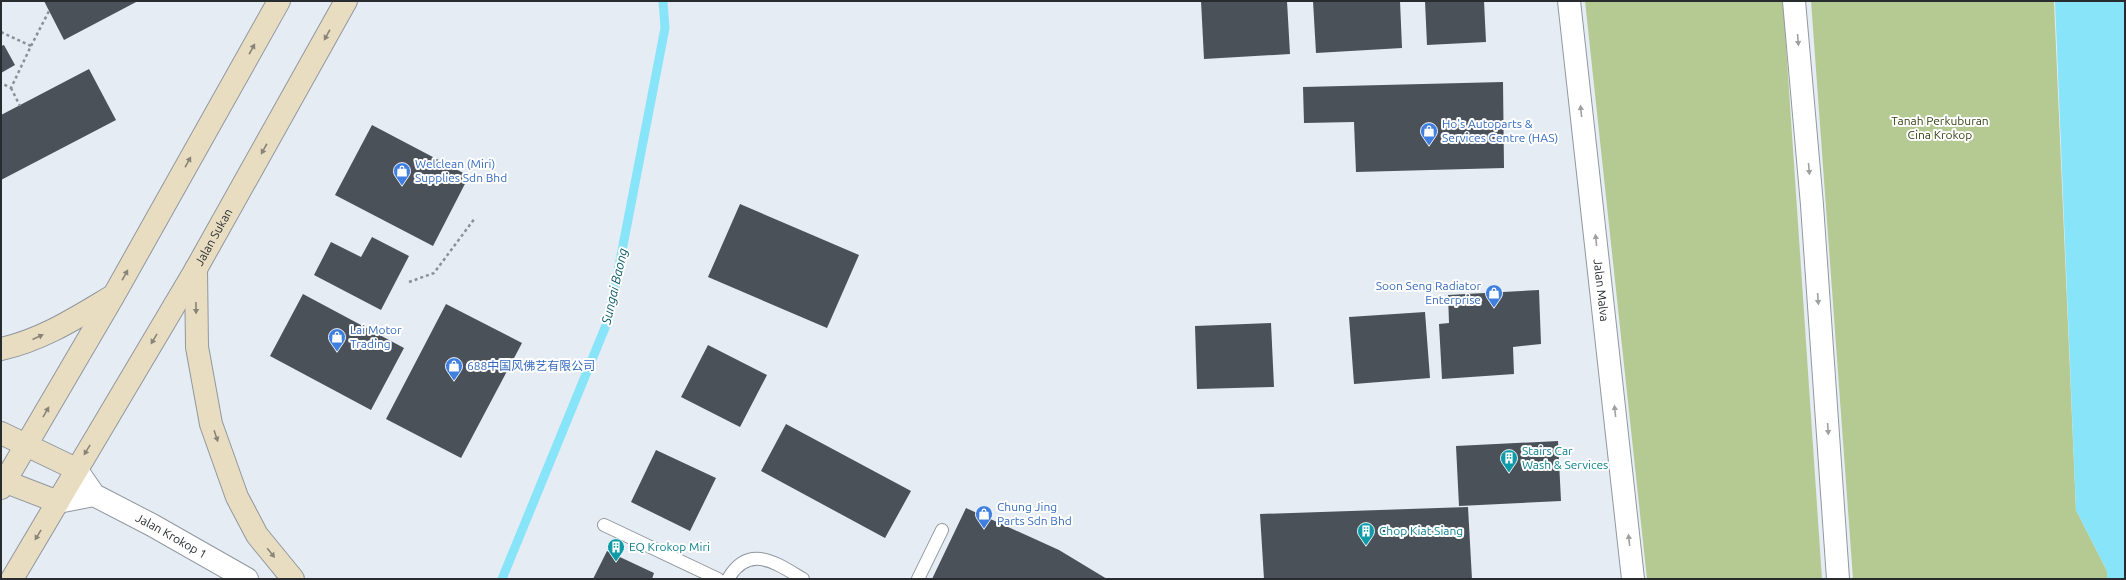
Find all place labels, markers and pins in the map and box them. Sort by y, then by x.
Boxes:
place label: Ho's Autoparts & Services Centre (HAS) [1442,117,1558,145]
shop icon: Ho's Autoparts & Services Centre (HAS) [1419,121,1439,146]
place label: Welclean (Miri) Supplies Sdn Bhd [415,157,507,184]
shop icon: Welclean (Miri) Supplies Sdn Bhd [392,161,412,186]
place label: Soon Seng Radiator Enterprise [1376,279,1481,306]
shop icon: Soon Seng Radiator Enterprise [1484,283,1504,308]
place label: Lai Motor Trading [350,323,402,350]
shop icon: Lai Motor Trading [327,327,347,352]
shop icon: 688中国风佛艺有限公司 [444,356,464,381]
place label: 688中国风佛艺有限公司 [467,359,595,372]
place label: Stairs Car Wash & Services [1522,444,1608,471]
building icon: Stairs Car Wash & Services [1499,448,1519,473]
place label: Chung Jing Parts Sdn Bhd [997,500,1072,527]
shop icon: Chung Jing Parts Sdn Bhd [974,504,994,529]
building icon: Chop Kiat Siang [1356,521,1376,546]
place label: Chop Kiat Siang [1379,524,1463,537]
building icon: EQ Krokop Miri [606,537,626,562]
place label: EQ Krokop Miri [629,540,710,553]

